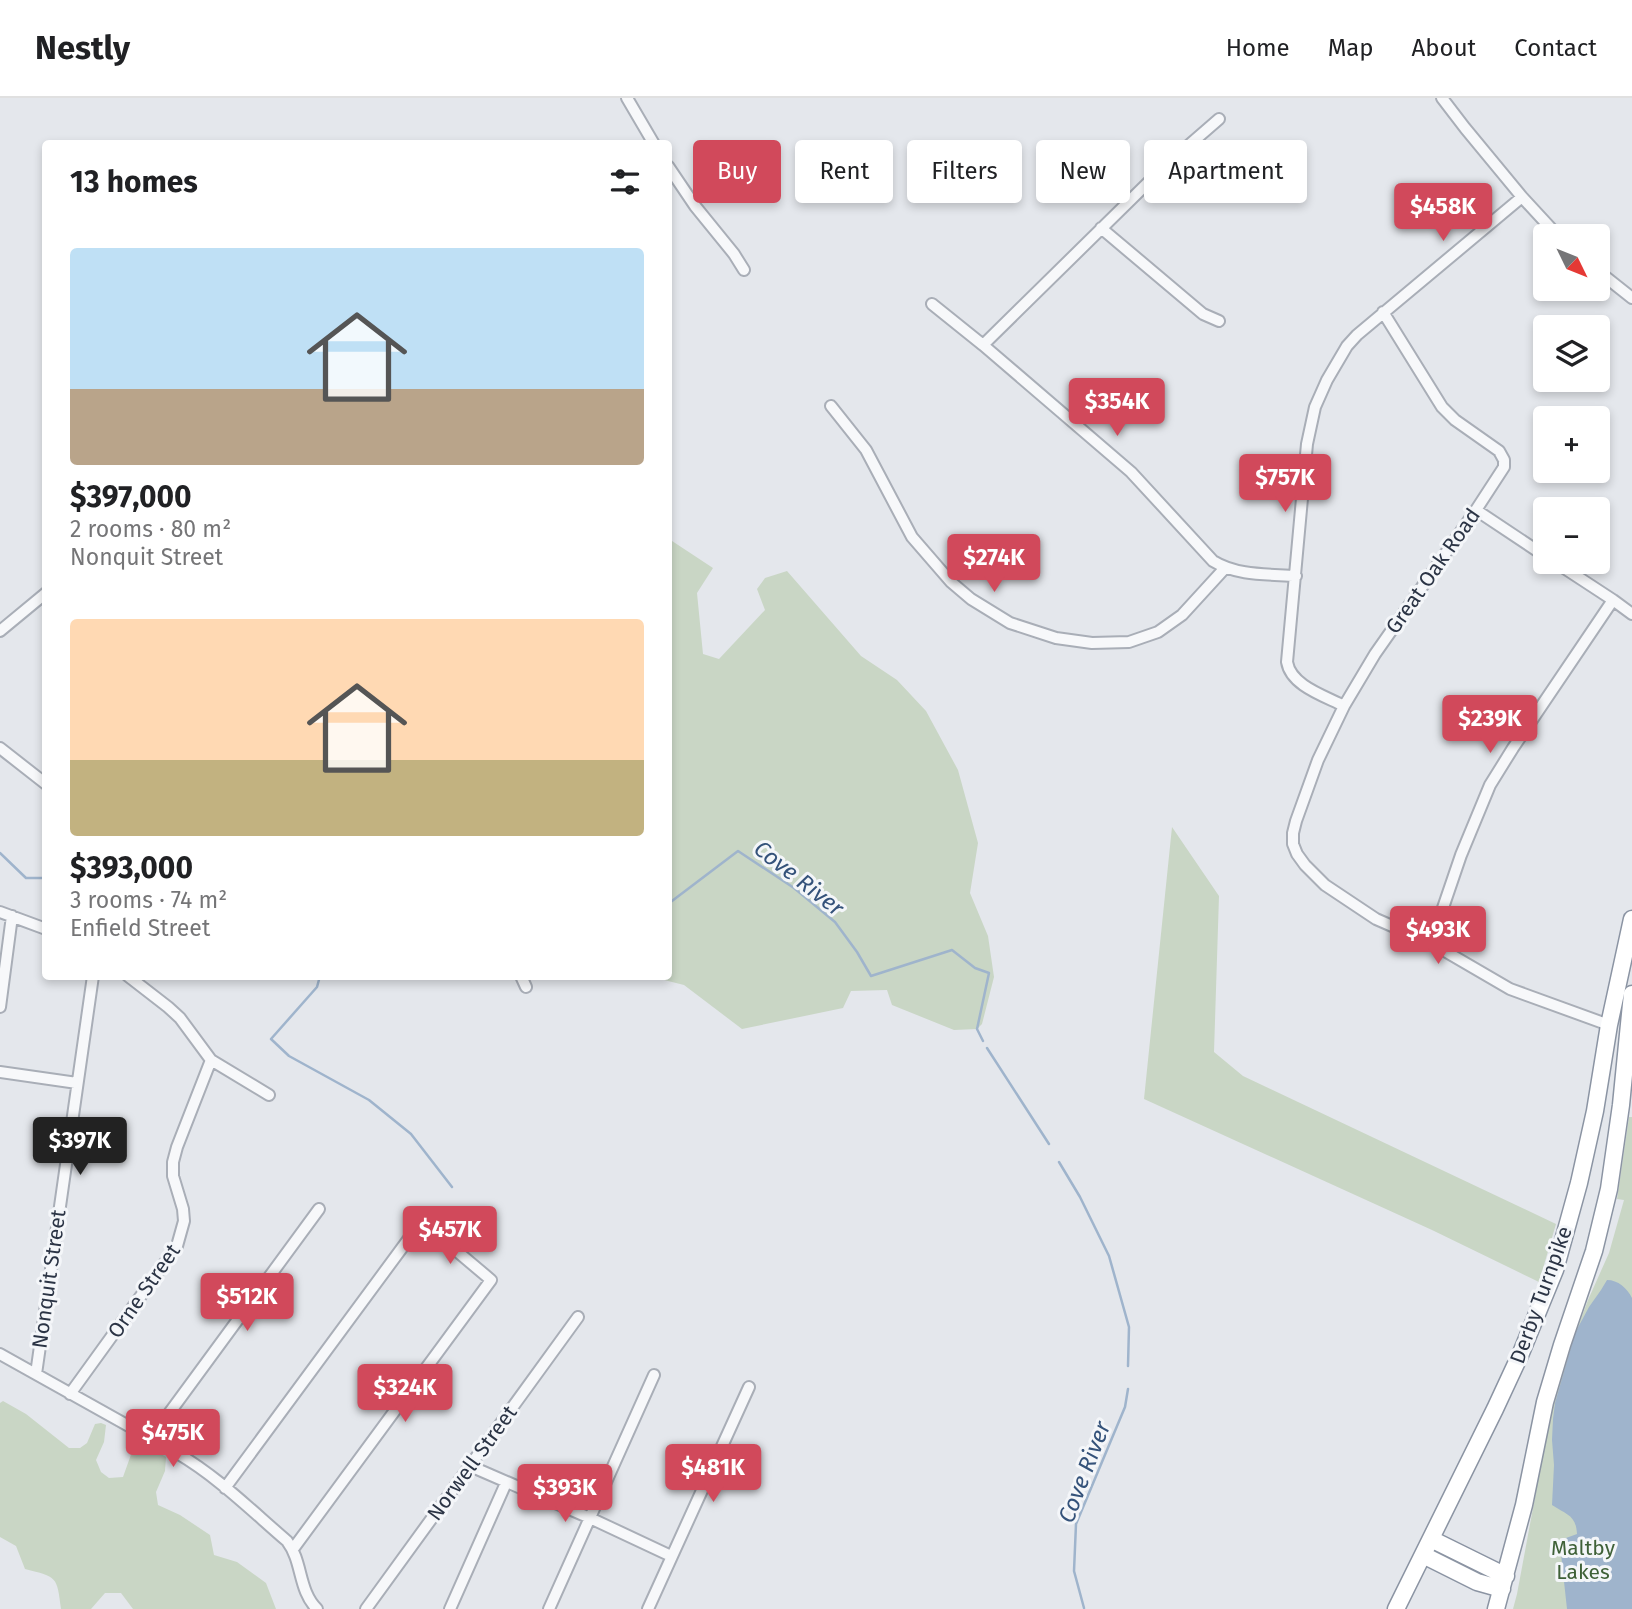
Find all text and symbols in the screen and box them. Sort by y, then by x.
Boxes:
text: Nestly [35,28,130,68]
text: Home [1226,34,1290,62]
text: Map [1328,34,1374,62]
text: About [1412,34,1476,62]
text: Contact [1514,34,1597,62]
chip: Buy [693,140,781,203]
chip: Rent [795,140,893,203]
chip: Filters [907,140,1022,203]
chip: New [1036,140,1130,203]
chip: Apartment [1144,140,1307,203]
icon: filters [606,163,644,201]
text: 13 homes [70,164,198,200]
pin: $458K [1394,184,1492,243]
text: $458K [1410,192,1476,220]
north arrow [1533,224,1610,301]
map controls [1533,224,1610,574]
icon: home [294,294,420,420]
button: layers [1533,315,1610,392]
pin: $354K [1068,378,1166,438]
text: $354K [1085,387,1149,415]
button: + [1533,406,1610,483]
pin: $757K [1236,454,1334,514]
text: $757K [1255,463,1315,491]
text: $397,000 [70,479,192,515]
button: − [1533,497,1610,574]
street label: Great Oak Road [1380,503,1486,639]
text: 2 rooms · 80 m² [70,515,231,543]
pin: $274K [945,534,1043,594]
text: Nonquit Street [70,543,223,571]
text: $274K [963,543,1025,571]
icon: home [294,665,420,791]
pin: $239K [1441,696,1539,755]
text: $239K [1458,704,1522,732]
water label: Cove River [748,834,851,923]
text: $393,000 [70,850,193,886]
text: 3 rooms · 74 m² [70,886,227,914]
pin: $493K [1389,906,1487,966]
text: Enfield Street [70,914,210,942]
text: $493K [1406,915,1470,943]
pin: $397K [31,1118,129,1177]
text: $397K [49,1126,111,1154]
pin: $457K [401,1206,499,1266]
street label: Nonquit Street [26,1208,72,1350]
text: $457K [419,1215,481,1243]
street label: Derby Turnpike [1504,1223,1578,1367]
street label: Orne Street [102,1239,186,1343]
pin: $512K [198,1274,296,1333]
text: $512K [217,1282,277,1310]
pin: $324K [356,1364,454,1424]
text: $324K [373,1373,437,1401]
street label: Norwell Street [421,1400,523,1526]
pin: $475K [124,1410,222,1469]
water label: Cove River [1052,1416,1117,1527]
text: $475K [142,1418,204,1446]
pin: $481K [664,1444,762,1504]
text: $481K [681,1453,745,1481]
pin: $393K [516,1464,614,1524]
text: $393K [533,1473,597,1501]
park label: Maltby Lakes [1551,1535,1616,1585]

